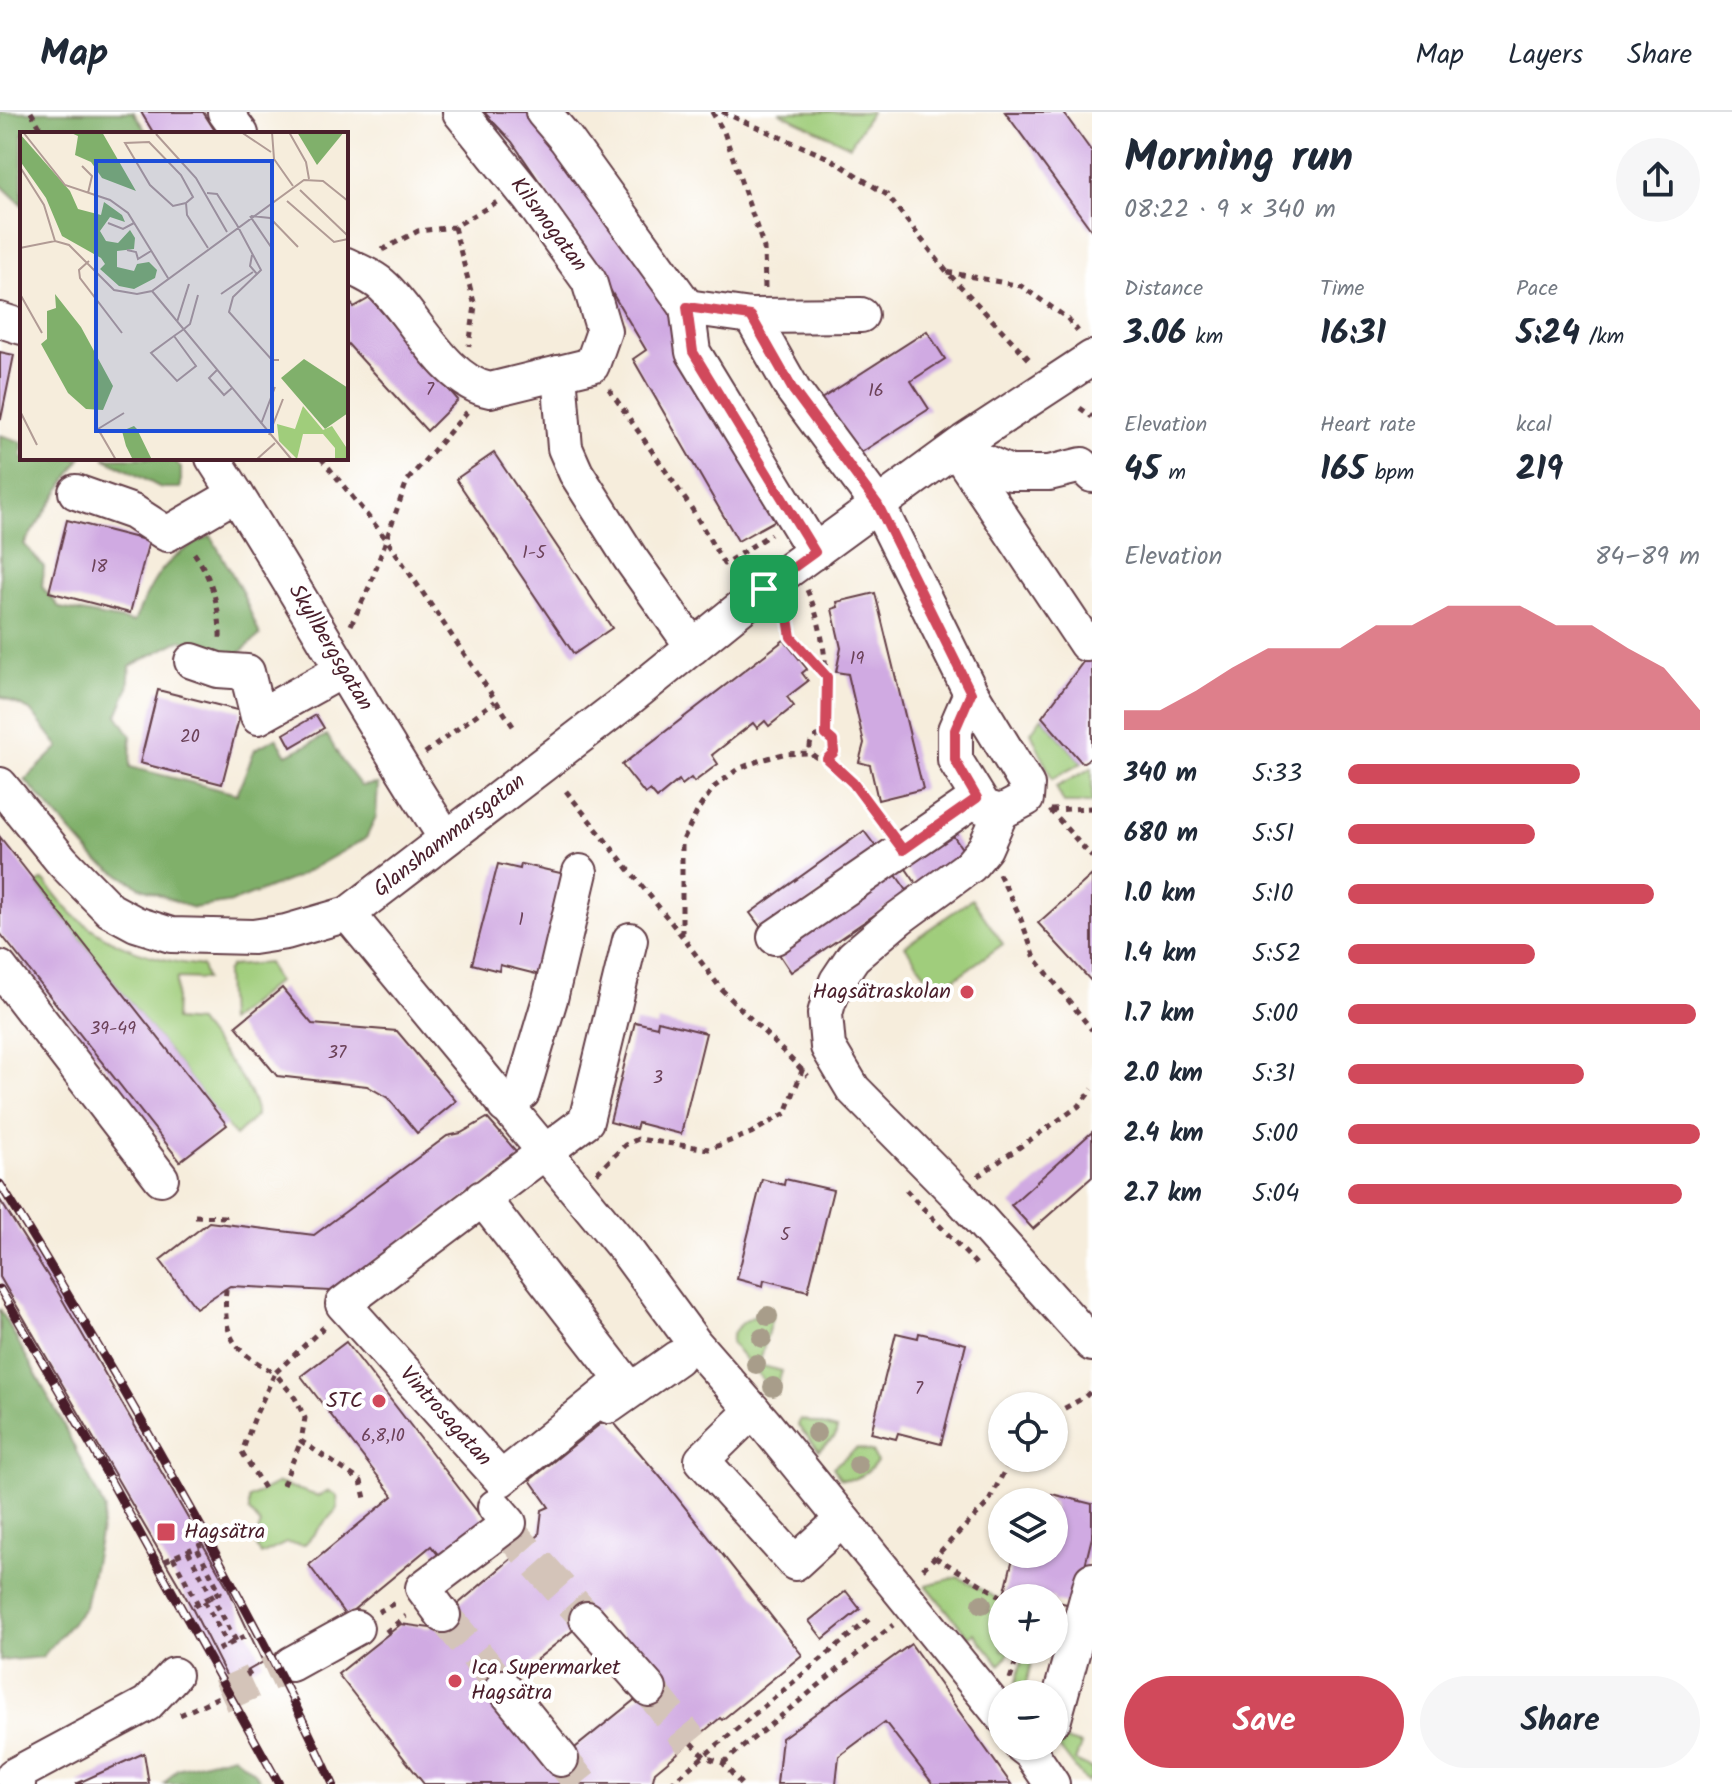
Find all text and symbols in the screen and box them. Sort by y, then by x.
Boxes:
text: Map [40,25,109,85]
text: Map [1415,33,1464,78]
text: Layers [1508,33,1583,78]
text: Share [1627,33,1692,78]
text: Morning run [1124,124,1353,194]
inset map [20,132,348,460]
button: share [1616,138,1700,222]
street label: Kilsmogatan [500,170,596,280]
text: 08:22 · 9 × 340 m [1124,189,1336,231]
text: Distance [1124,272,1203,307]
text: Time [1320,272,1364,307]
text: Pace [1516,272,1558,307]
text: 3.06 [1124,307,1187,361]
text: 16:31 [1320,307,1386,361]
text: 5:24 [1516,307,1580,361]
text: km [1187,320,1223,355]
text: /km [1580,320,1624,355]
house number: 7 [426,376,435,405]
house number: 16 [868,377,884,406]
text: Elevation [1124,408,1207,443]
text: Heart rate [1320,408,1416,443]
text: kcal [1516,408,1552,443]
text: 45 [1124,443,1160,497]
text: 165 [1320,443,1366,497]
text: 219 [1516,443,1563,497]
text: m [1160,456,1186,491]
text: bpm [1366,456,1414,491]
text: Elevation [1124,536,1222,578]
text: 84–89 m [1595,536,1700,578]
house number: 1-5 [522,539,547,568]
house number: 18 [91,553,107,582]
pin [730,555,798,623]
icon: arrive [742,567,786,611]
street label: Skyllbergsgatan [278,578,382,718]
house number: 19 [850,645,864,674]
house number: 20 [180,723,200,752]
text: 340 m [1124,753,1197,795]
text: 5:33 [1252,753,1302,795]
street label: Glanshammarsgatan [366,765,534,907]
text: 680 m [1124,813,1198,855]
text: 5:51 [1252,813,1294,855]
text: 1.0 km [1124,873,1195,915]
text: 5:10 [1252,873,1294,915]
house number: 1 [518,906,524,935]
text: 1.4 km [1124,933,1196,975]
text: 5:52 [1252,933,1301,975]
place label: Hagsätraskolan [813,975,951,1010]
marker: Hagsätraskolan [958,983,976,1001]
text: 1.7 km [1124,993,1194,1035]
text: 5:00 [1252,993,1298,1035]
house number: 39-49 [90,1015,136,1044]
house number: 37 [328,1039,347,1068]
text: 2.0 km [1124,1053,1203,1095]
text: 5:31 [1252,1053,1295,1095]
house number: 3 [653,1064,663,1093]
text: 2.4 km [1124,1113,1204,1155]
text: 5:00 [1252,1113,1298,1155]
text: 2.7 km [1124,1173,1202,1215]
text: 5:04 [1252,1173,1300,1215]
house number: 5 [780,1221,791,1250]
street label: Vintrosagatan [390,1359,500,1475]
house number: 7 [915,1375,924,1404]
place label: STC [326,1384,363,1419]
marker: STC [370,1392,388,1410]
map controls [988,1392,1068,1760]
button: locate [988,1392,1068,1472]
house number: 6,8,10 [361,1422,405,1451]
button: layers [988,1488,1068,1568]
place label: Hagsätra [184,1515,265,1550]
marker: Hagsätra [155,1521,177,1543]
button: + [988,1584,1068,1664]
place label: Ica Supermarket Hagsätra [471,1651,621,1711]
marker: Ica Supermarket Hagsätra [446,1672,464,1690]
button: Save [1124,1676,1404,1768]
button: Share [1420,1676,1700,1768]
button: − [988,1680,1068,1760]

